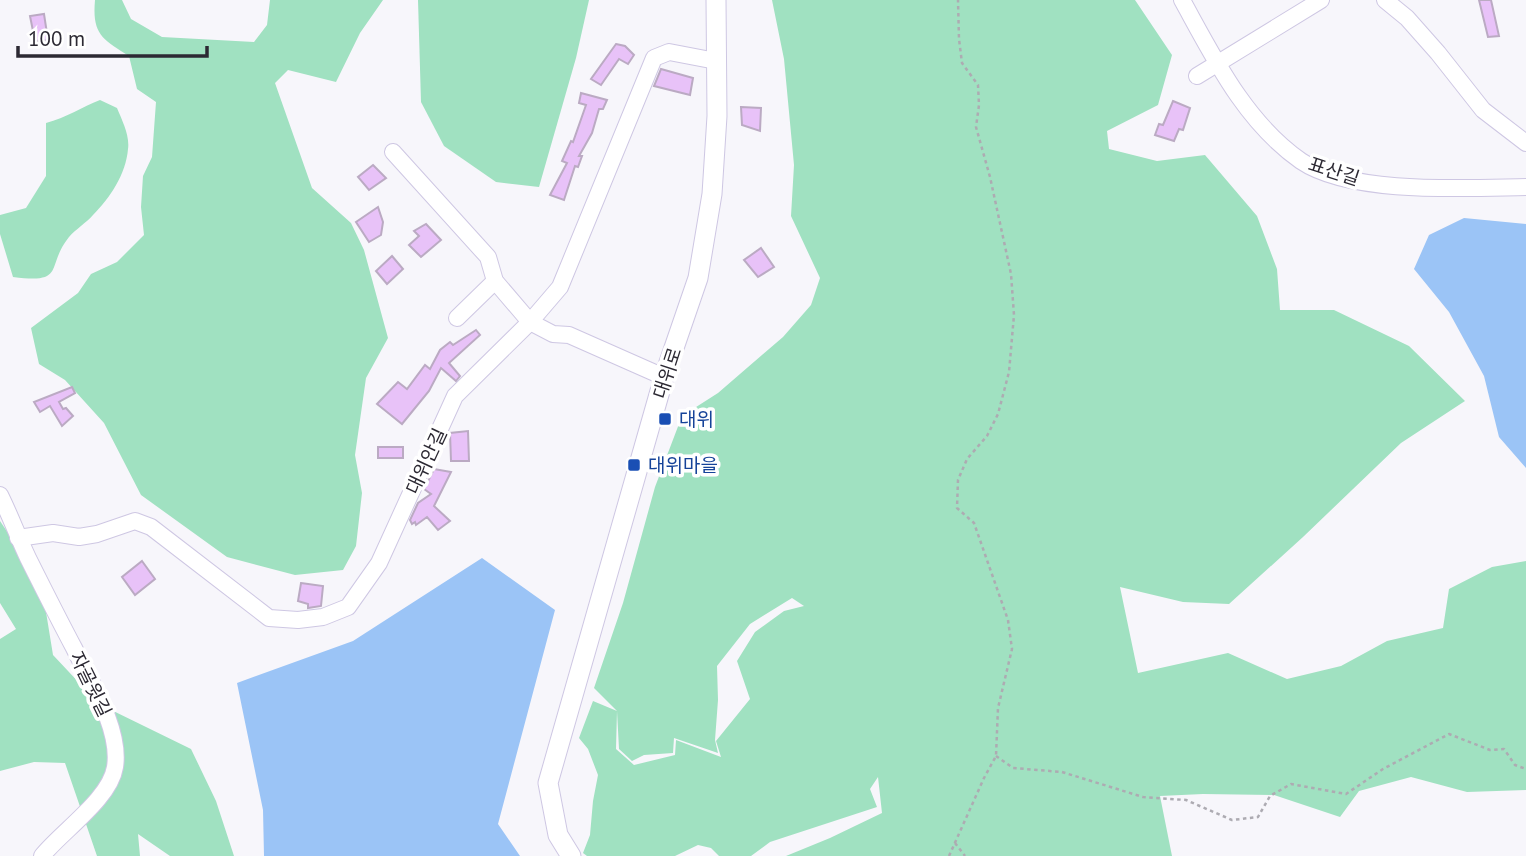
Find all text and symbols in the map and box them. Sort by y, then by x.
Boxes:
scale bar [18,14,206,58]
text: 100 m [28,25,85,52]
street label: 표산길 [1305,151,1363,191]
street label: 대위로 [647,344,687,402]
place label: 대위 [679,407,714,431]
marker: 대위 [657,411,673,427]
street label: 대위안길 [400,424,452,498]
place label: 대위마을 [648,453,718,477]
marker: 대위마을 [626,457,642,473]
street label: 자골윗길 [65,647,117,721]

